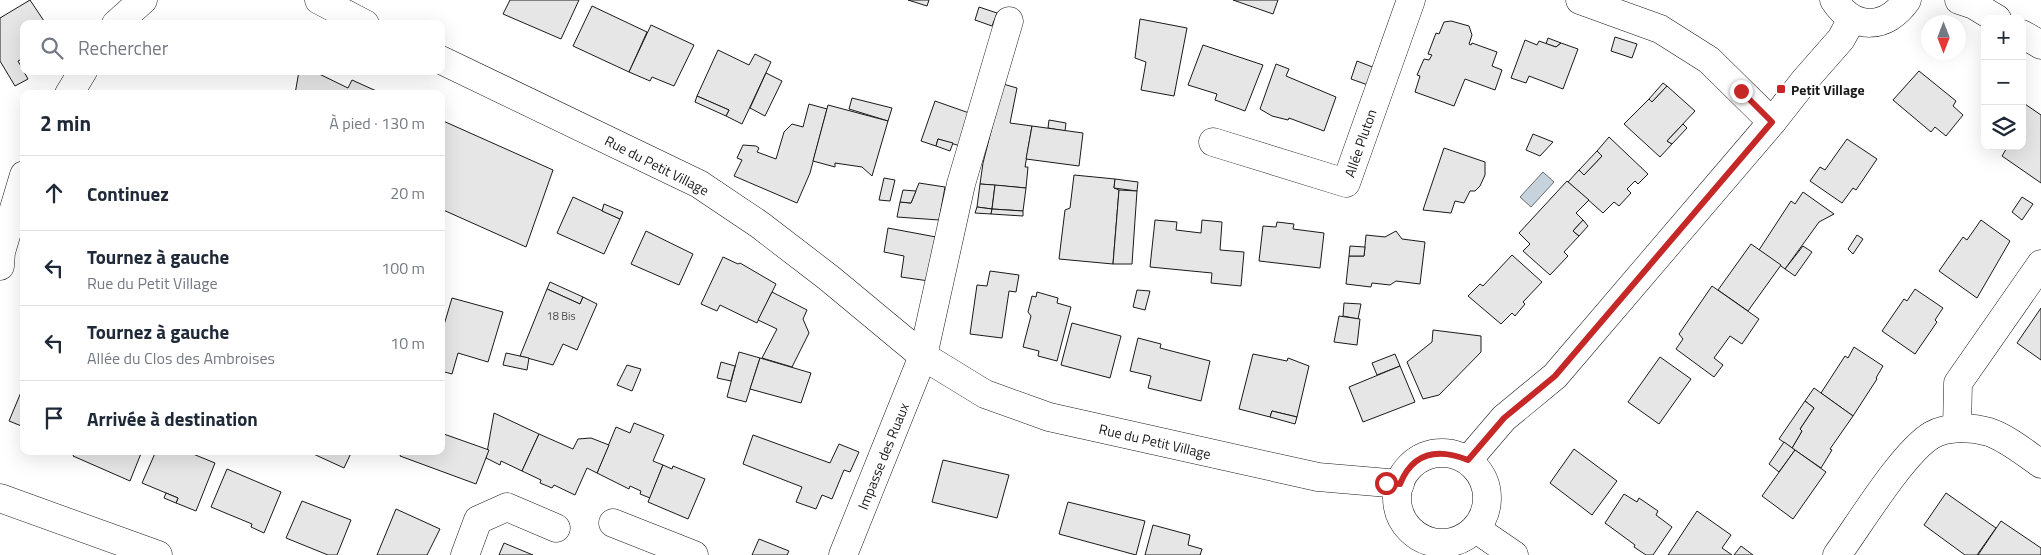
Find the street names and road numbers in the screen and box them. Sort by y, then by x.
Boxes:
street label: Allée Pluton [1339,106,1381,180]
street label: Rue du Petit Village [601,130,713,200]
street label: Impasse des Ruaux [852,399,914,513]
street label: Rue du Petit Village [1097,418,1213,464]

